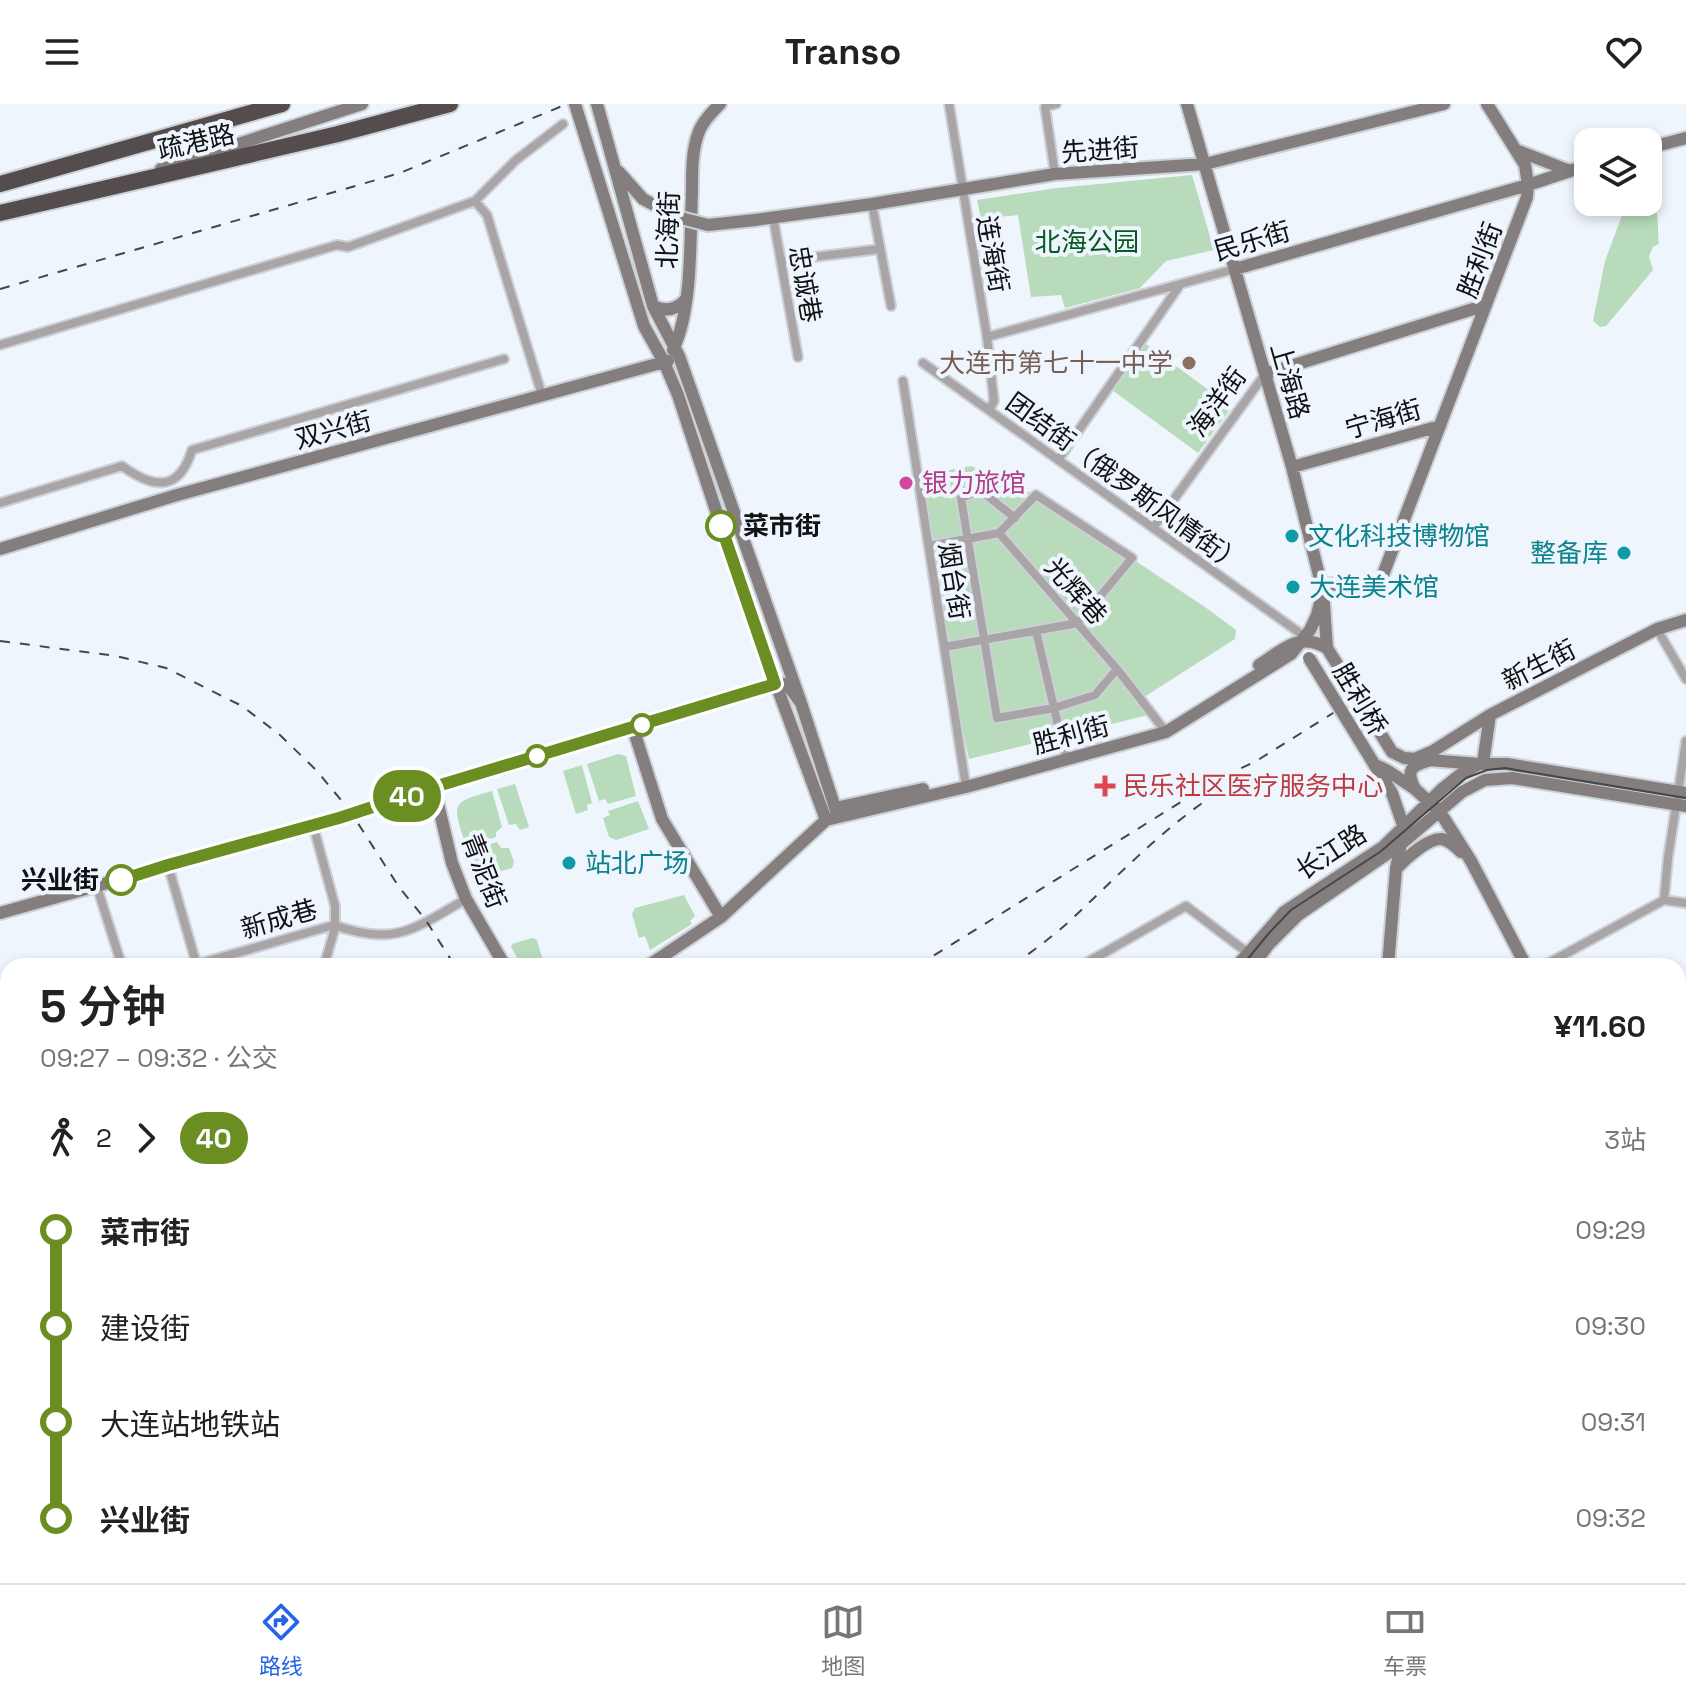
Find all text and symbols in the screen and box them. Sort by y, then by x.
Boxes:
text: Transo [785,29,901,75]
icon: menu [40,30,84,74]
icon: heart [1602,30,1646,74]
street label: 疏港路 [154,117,238,167]
map controls [1574,128,1662,216]
button: layers [1574,128,1662,216]
street label: 先进街 [1060,130,1140,170]
street label: 北海街 [650,190,686,270]
street label: 连海街 [969,213,1017,295]
street label: 民乐街 [1210,214,1294,268]
street label: 胜利街 [1450,217,1510,303]
park label: 北海公园 [1035,225,1139,259]
street label: 忠诚巷 [781,243,829,325]
street label: 上海路 [1263,339,1317,423]
place label: 大连市第七十一中学 [939,346,1173,380]
marker: 大连市第七十一中学 [1180,354,1198,372]
street label: 海洋街 [1180,360,1254,444]
street label: 团结街（俄罗斯风情街） [999,385,1251,581]
street label: 宁海街 [1341,392,1425,446]
street label: 双兴街 [291,403,375,457]
place label: 银力旅馆 [922,466,1026,500]
marker: 银力旅馆 [897,474,915,492]
place label: 菜市街 [743,509,821,543]
marker: 菜市街 [706,511,736,541]
place label: 文化科技博物馆 [1308,519,1490,553]
marker: 文化科技博物馆 [1283,527,1301,545]
place label: 整备库 [1530,536,1608,570]
street label: 烟台街 [931,540,977,622]
marker: 整备库 [1615,544,1633,562]
street label: 光辉巷 [1038,550,1114,632]
place label: 大连美术馆 [1309,570,1439,604]
marker: 大连美术馆 [1284,578,1302,596]
street label: 新生街 [1497,632,1581,698]
street label: 胜利桥 [1325,657,1395,741]
street label: 胜利街 [1029,708,1113,762]
unlabelled marker [631,714,653,736]
unlabelled marker [526,745,548,767]
place label: 民乐社区医疗服务中心 [1123,769,1383,803]
line badge: 40 [371,770,443,822]
marker: 民乐社区医疗服务中心 [1094,775,1116,797]
text: 40 [389,778,425,814]
street label: 长江路 [1289,816,1373,888]
street label: 青泥街 [454,828,514,914]
place label: 站北广场 [585,846,689,880]
marker: 站北广场 [560,854,578,872]
place label: 兴业街 [21,863,99,897]
marker: 兴业街 [106,865,136,895]
street label: 新成巷 [237,892,321,946]
text: 5 分钟 [40,979,166,1035]
text: ¥11.60 [1554,1007,1646,1046]
text: 09:27 – 09:32 · 公交 [40,1041,278,1075]
icon: walk [40,1116,84,1160]
icon: forward [124,1116,168,1160]
text: 40 [196,1120,232,1156]
text: 2 [96,1121,112,1155]
text: 3站 [1604,1123,1646,1157]
text: 菜市街 [100,1213,190,1252]
text: 09:29 [1575,1213,1646,1247]
text: 建设街 [100,1309,190,1348]
text: 09:30 [1574,1309,1646,1343]
text: 大连站地铁站 [100,1405,280,1444]
text: 09:31 [1581,1405,1646,1439]
text: 兴业街 [100,1501,190,1540]
text: 09:32 [1575,1501,1646,1535]
tab: 路线 [259,1600,303,1680]
tab: 地图 [821,1600,865,1680]
tab: 车票 [1383,1600,1427,1680]

